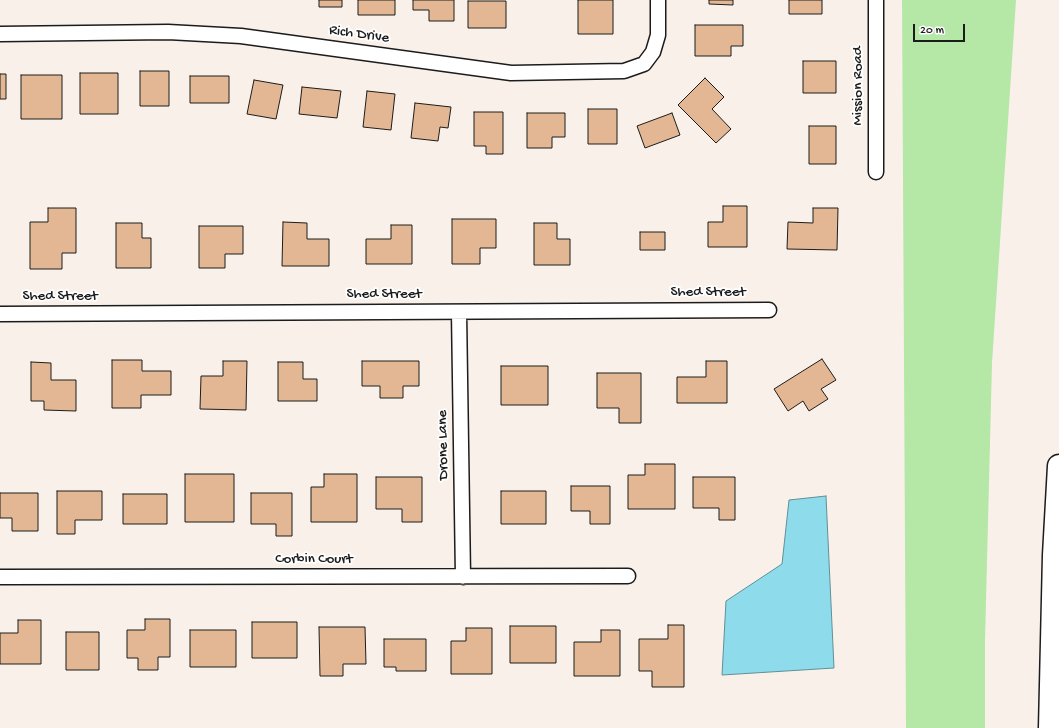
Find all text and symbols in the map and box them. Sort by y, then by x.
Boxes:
scale bar [915,16,967,42]
street label: Rich Drive [328,22,390,48]
text: 20 m [920,24,944,38]
street label: Mission Road [850,46,868,126]
street label: Shed Street [670,284,746,302]
street label: Shed Street [346,286,422,304]
street label: Shed Street [22,288,98,306]
street label: Drone Lane [434,410,454,480]
street label: Corbin Court [275,551,353,569]

